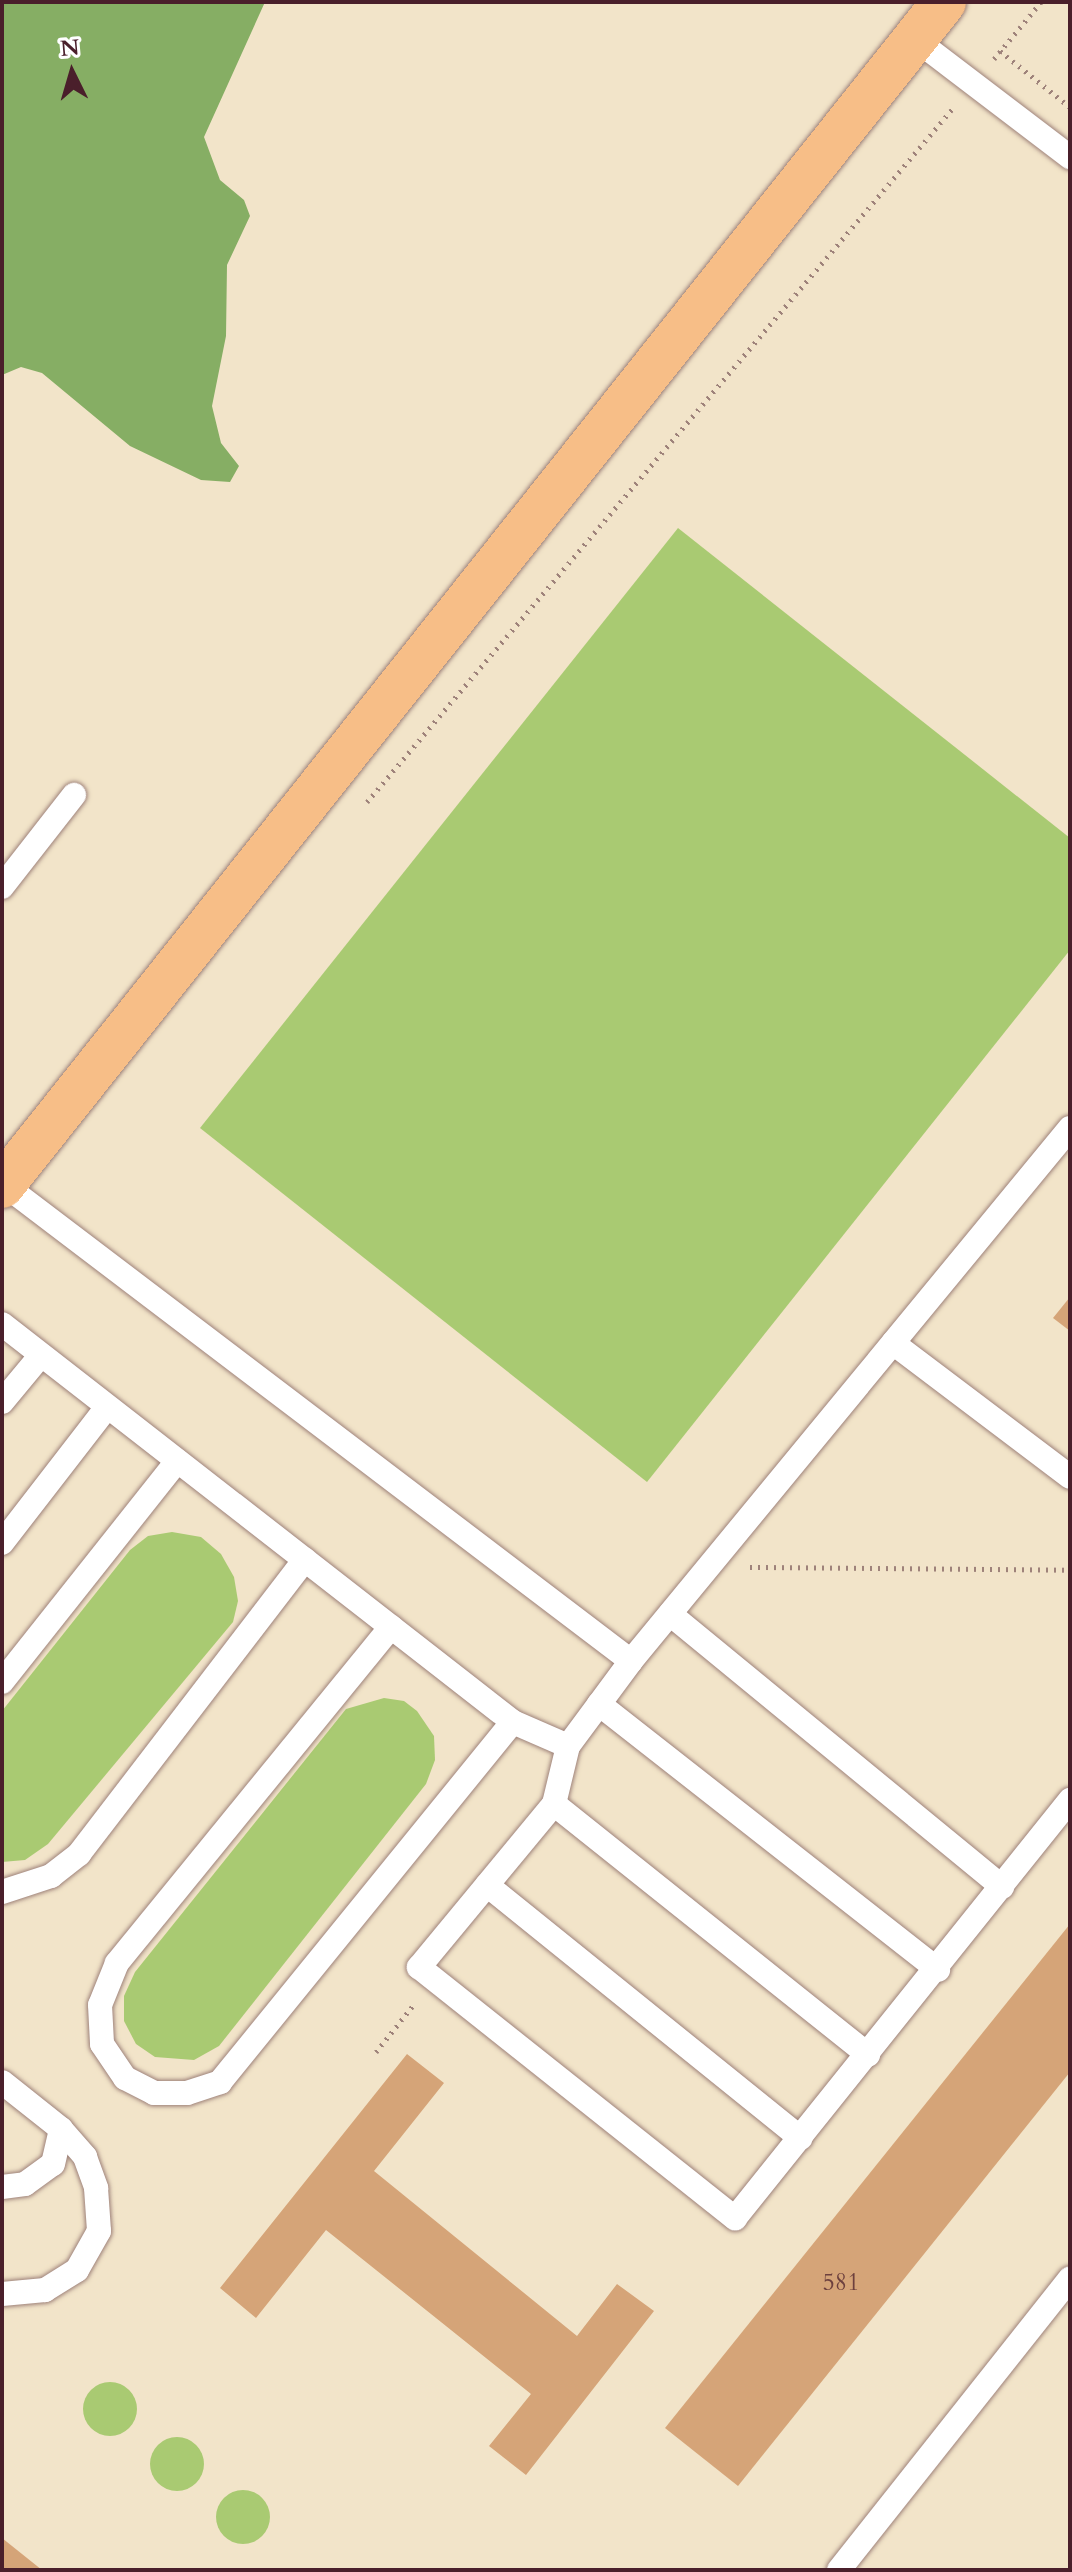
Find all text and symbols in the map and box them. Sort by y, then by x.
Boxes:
north arrow [32,32,112,112]
text: N [59,32,81,64]
house number: 581 [823,2269,859,2297]

